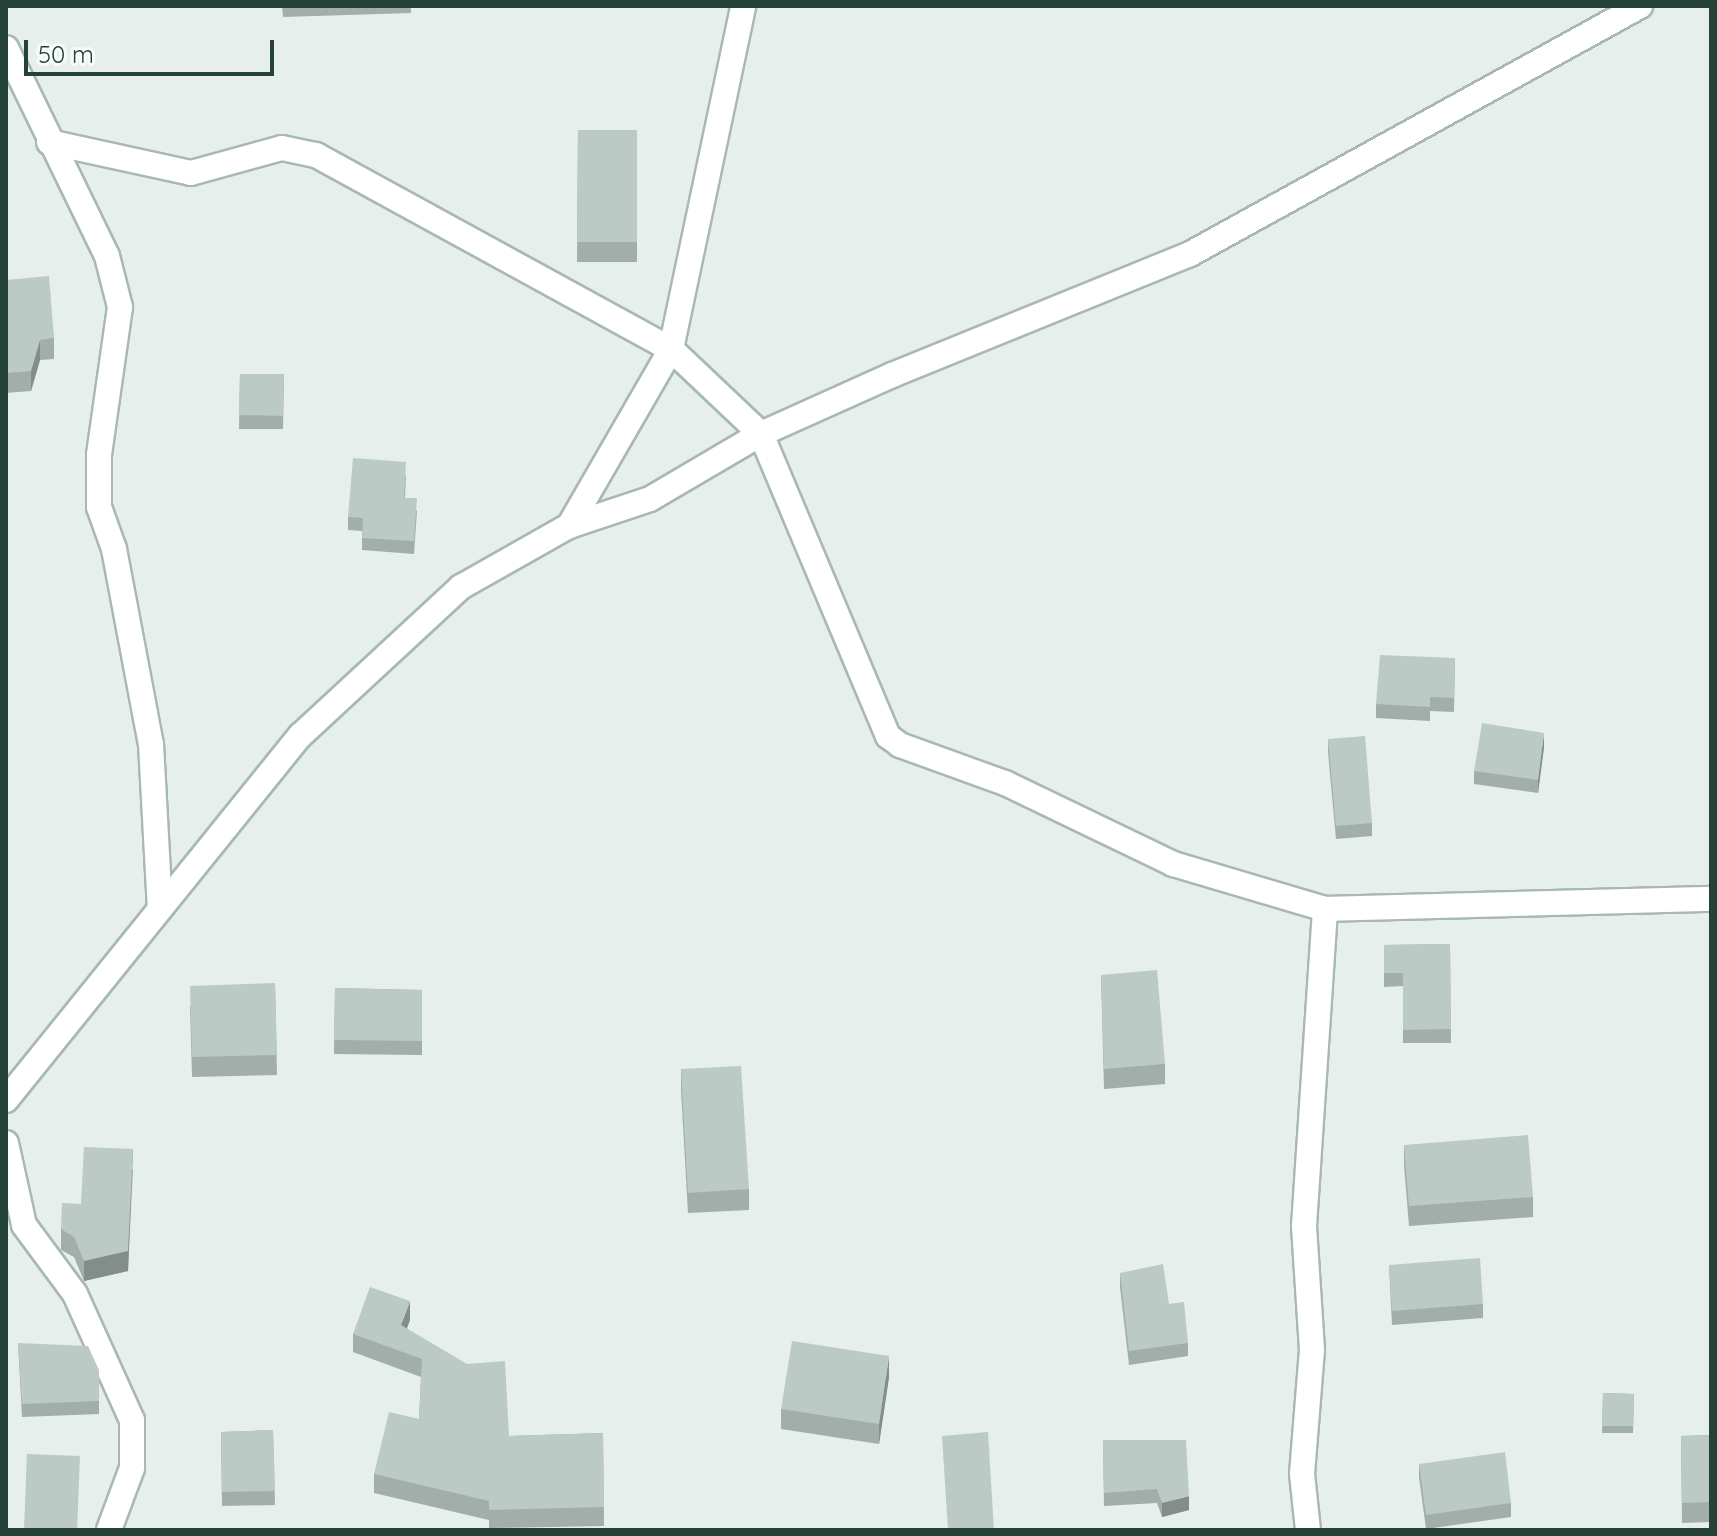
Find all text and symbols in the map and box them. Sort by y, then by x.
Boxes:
scale bar [28,24,278,74]
text: 50 m [38,39,94,69]

